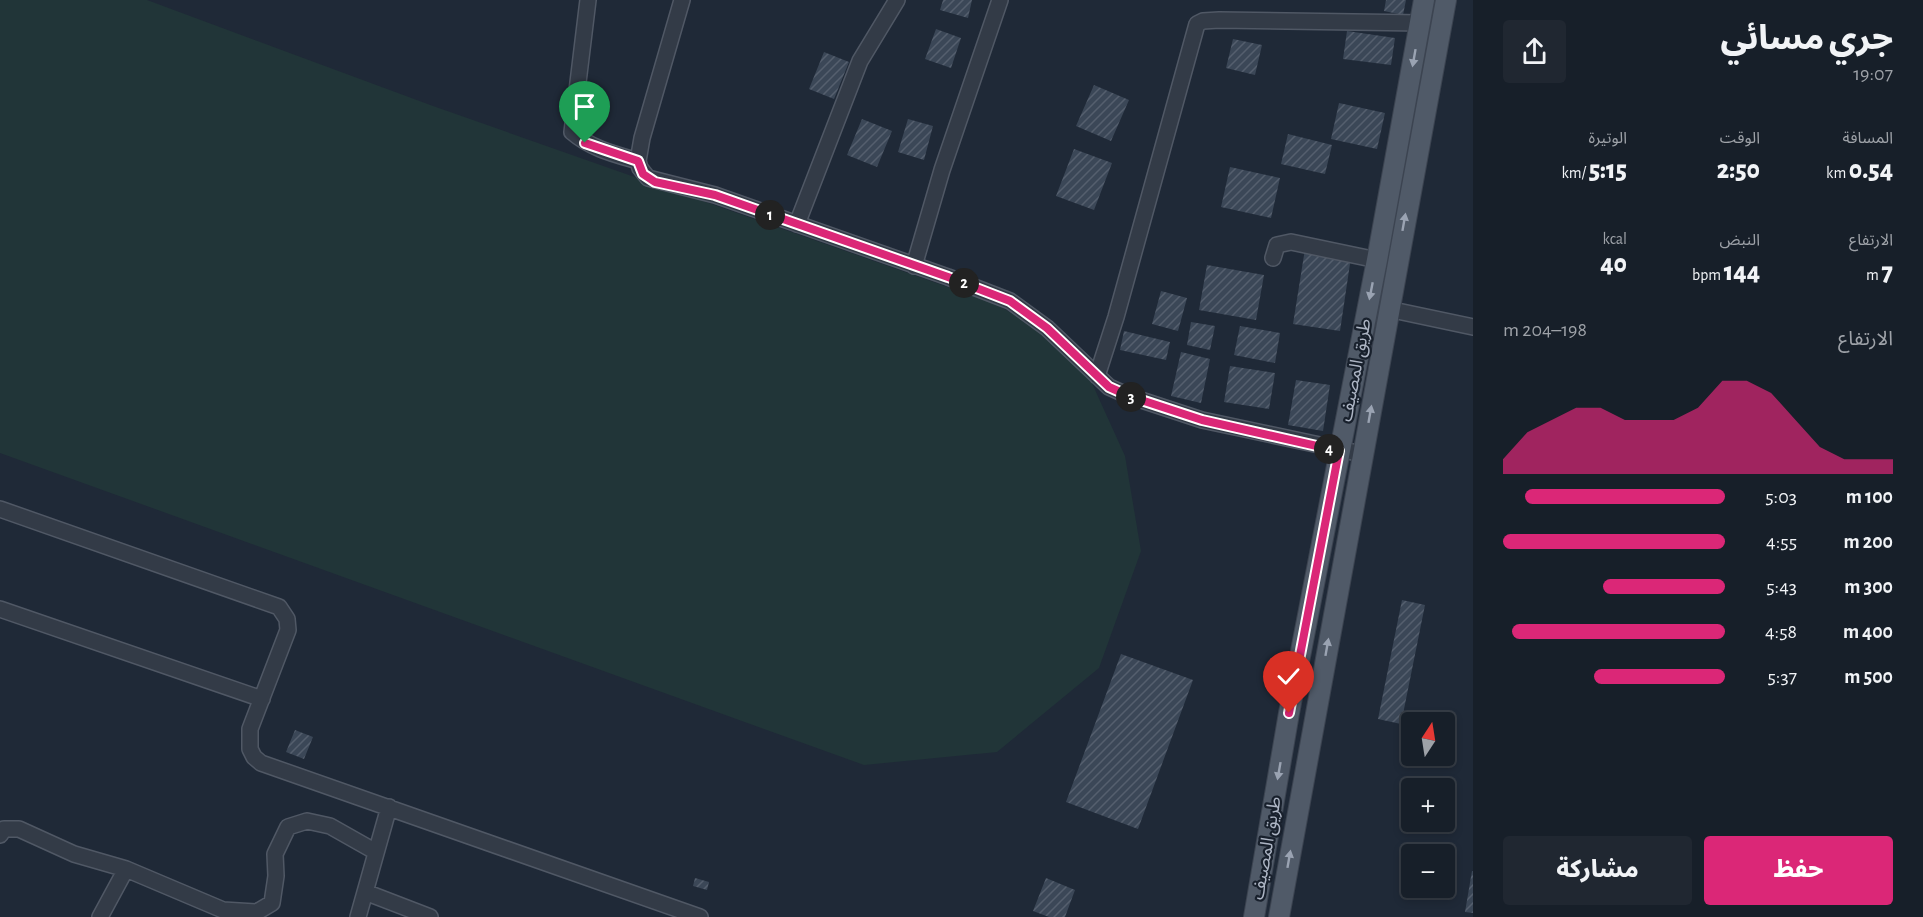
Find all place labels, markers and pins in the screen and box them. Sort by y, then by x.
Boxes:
pin [559,81,610,143]
pin: 1 [755,200,785,230]
pin: 2 [949,268,979,298]
pin: 3 [1116,382,1146,412]
pin: 4 [1314,434,1344,464]
pin [1263,651,1314,713]

